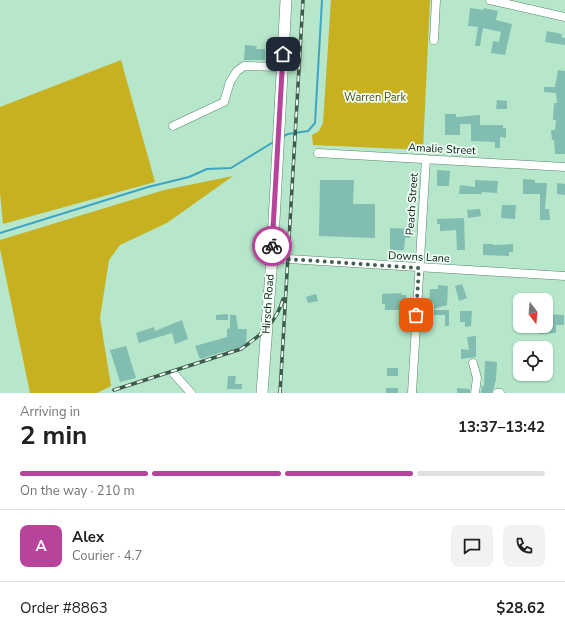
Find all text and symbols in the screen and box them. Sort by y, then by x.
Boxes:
pin [266,37,300,71]
icon: home [272,43,294,65]
park label: Warren Park [344,90,407,105]
street label: Amalie Street [408,140,476,158]
street label: Peach Street [402,172,422,236]
courier [252,226,292,266]
icon: bike [261,235,283,257]
street label: Downs Lane [388,248,450,266]
street label: Hirsch Road [258,274,278,334]
north arrow [513,293,553,333]
map controls [513,293,553,381]
pin [399,298,433,332]
icon: bag [405,304,427,326]
button: locate [513,341,553,381]
text: Arriving in [20,403,80,421]
text: 13:37–13:42 [458,417,545,437]
text: 2 min [20,418,87,453]
text: On the way · 210 m [20,482,135,500]
button: chat [451,525,493,567]
button: phone [503,525,545,567]
text: Alex [72,527,104,547]
text: A [35,536,47,556]
text: Courier · 4.7 [72,547,142,565]
text: Order #8863 [20,598,108,618]
text: $28.62 [496,598,545,618]

